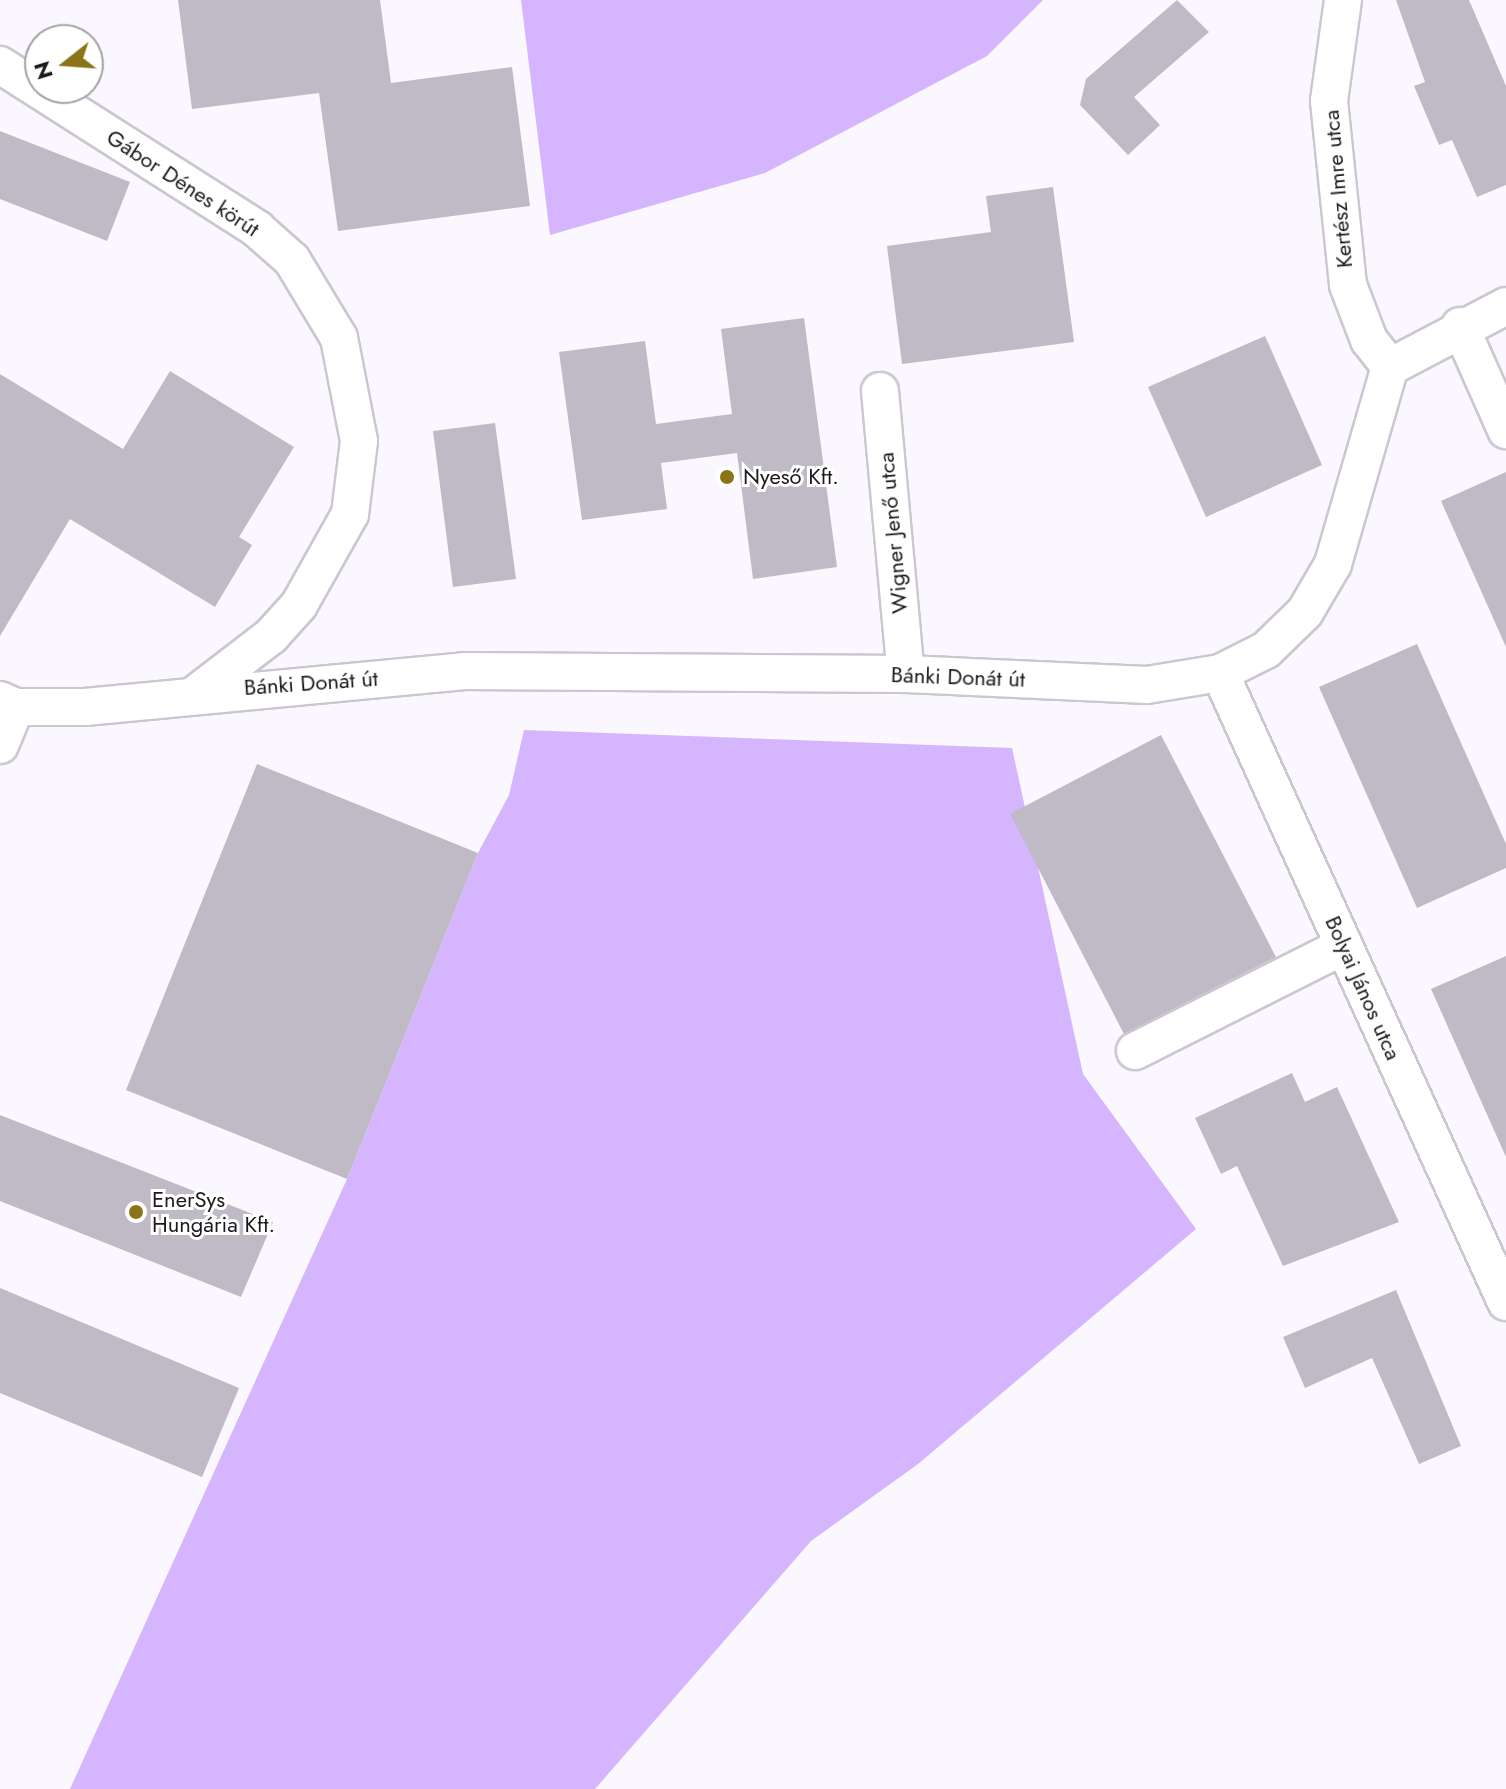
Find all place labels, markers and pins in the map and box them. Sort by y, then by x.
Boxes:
place label: Nyeső Kft. [743,464,839,490]
marker: Nyeső Kft. [718,468,736,486]
place label: EnerSys Hungária Kft. [152,1186,275,1238]
marker: EnerSys Hungária Kft. [127,1203,145,1221]

